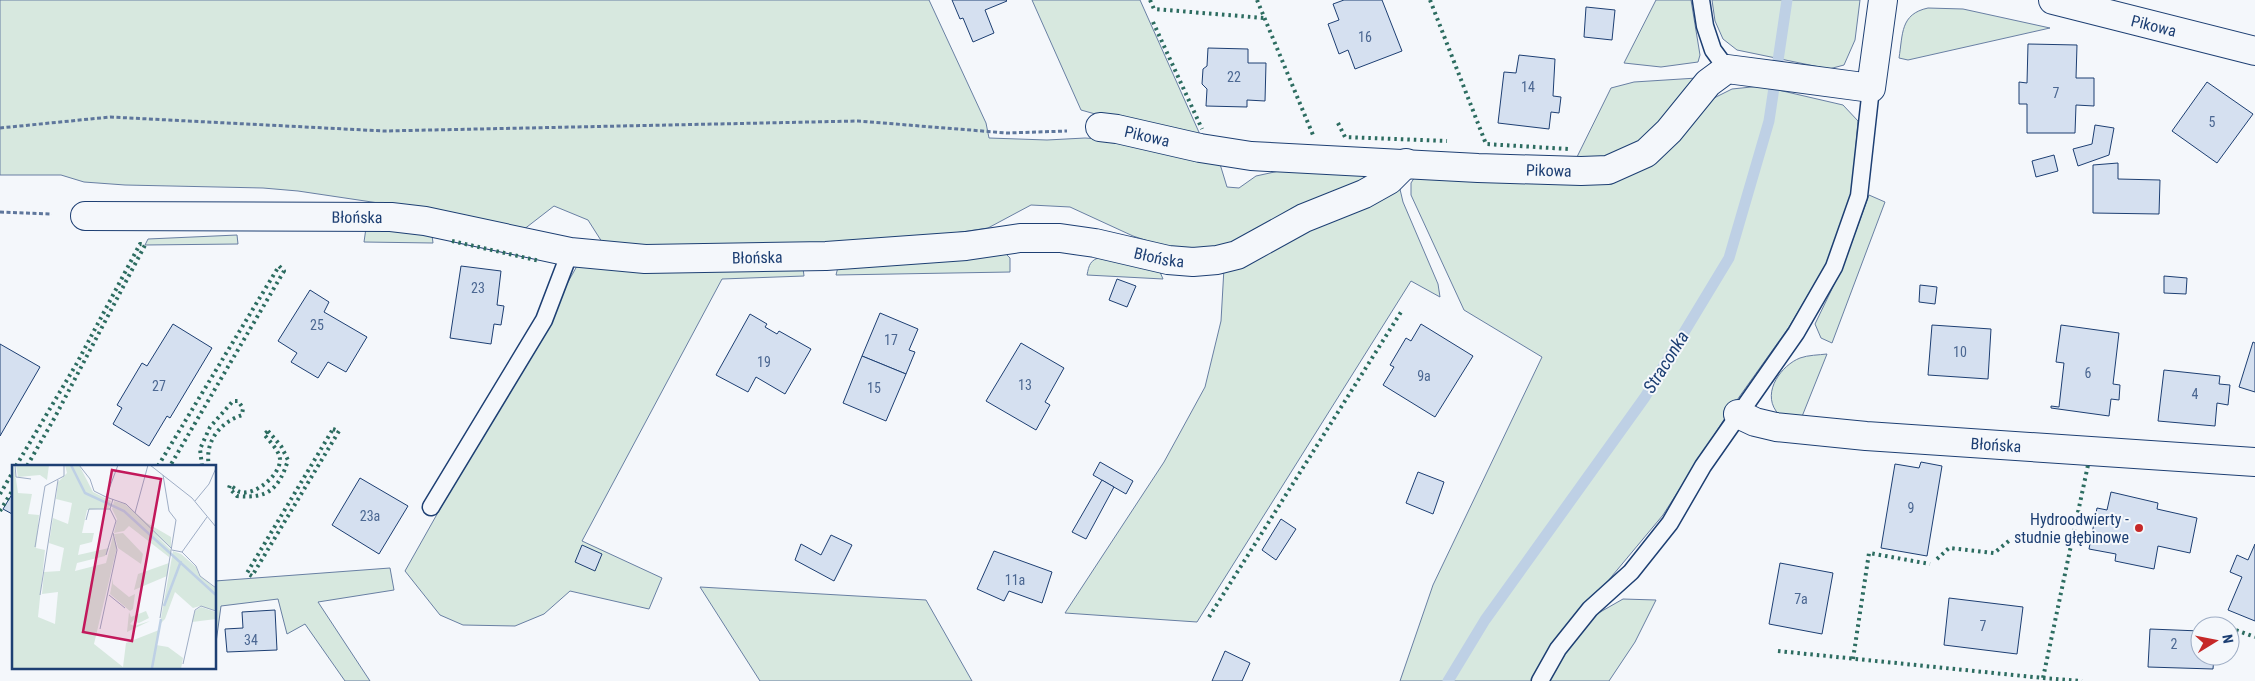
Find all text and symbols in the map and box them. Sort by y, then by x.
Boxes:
street label: Pikowa [2129,11,2178,41]
house number: 16 [1358,29,1372,45]
house number: 22 [1227,69,1241,85]
house number: 14 [1521,79,1535,95]
house number: 7 [2053,85,2060,101]
house number: 5 [2209,114,2216,130]
street label: Pikowa [1123,122,1171,151]
street label: Pikowa [1526,160,1572,181]
street label: Błońska [332,208,382,227]
street label: Błońska [1132,243,1185,271]
street label: Błońska [732,248,783,268]
house number: 23 [471,280,485,296]
house number: 25 [310,317,324,333]
water label: Straconka [1638,327,1693,397]
house number: 17 [884,332,898,348]
house number: 10 [1953,344,1967,360]
house number: 19 [757,354,771,370]
house number: 6 [2085,365,2092,381]
house number: 9a [1417,368,1431,384]
house number: 13 [1018,377,1032,393]
house number: 27 [152,378,166,394]
house number: 15 [867,380,881,396]
house number: 4 [2192,386,2199,402]
street label: Błońska [1970,434,2022,456]
inset map [12,465,216,668]
house number: 9 [1908,500,1914,516]
house number: 23a [360,508,380,524]
place label: Hydroodwierty - studnie głębinowe [2014,510,2129,547]
marker: Hydroodwierty - studnie głębinowe [2133,522,2145,534]
house number: 11a [1005,572,1025,588]
house number: 7a [1794,591,1808,607]
north arrow [2190,616,2240,666]
house number: 7 [1980,618,1987,634]
house number: 34 [244,632,258,648]
text: N [2219,633,2236,644]
house number: 2 [2171,636,2178,652]

